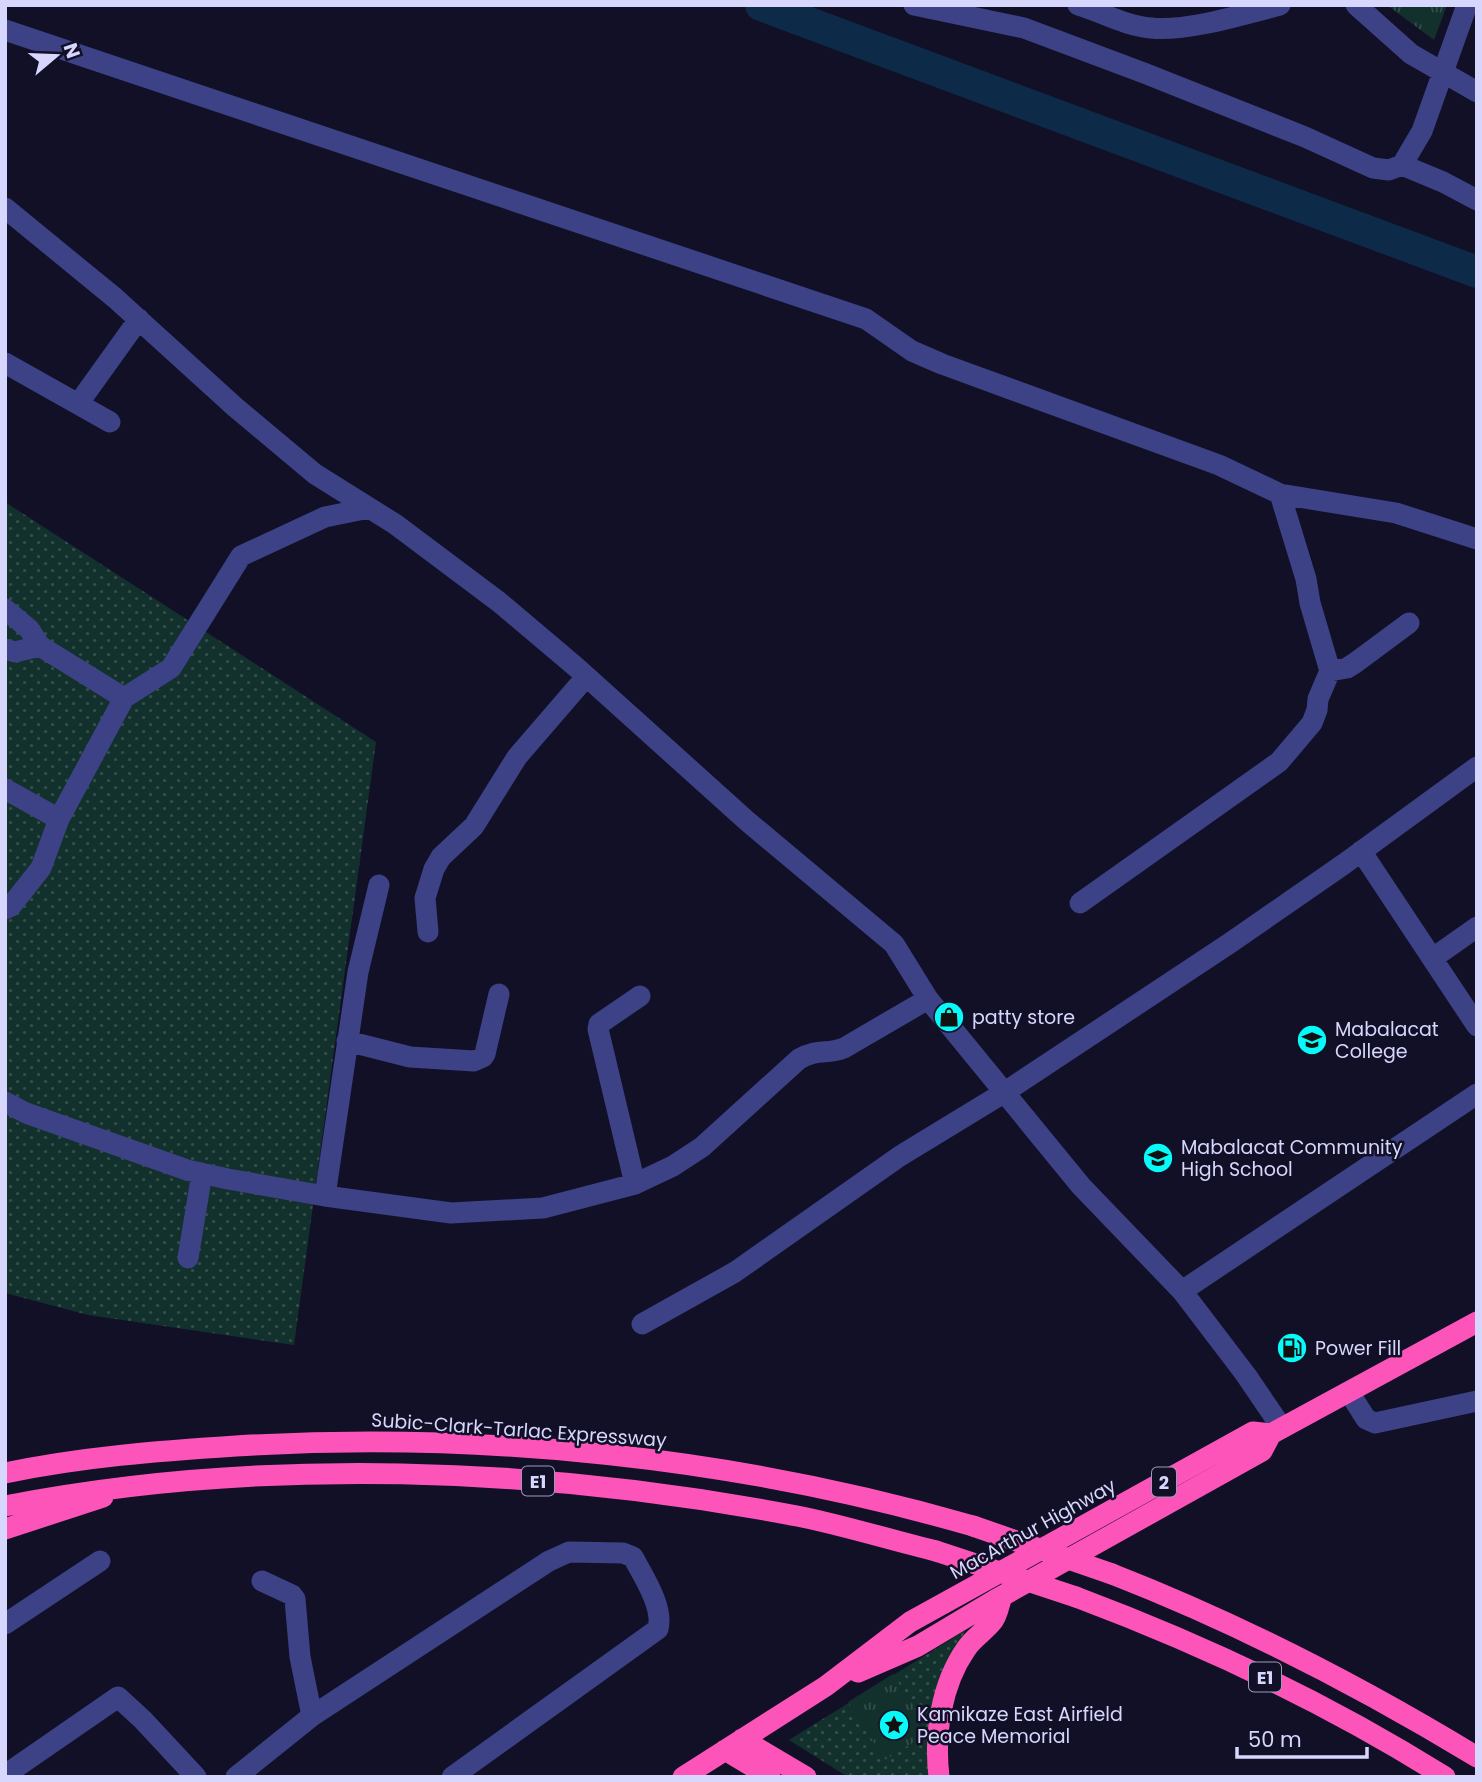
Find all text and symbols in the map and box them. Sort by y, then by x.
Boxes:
north arrow [21,21,91,91]
text: N [57,39,87,62]
shop icon: patty store [932,1000,966,1034]
place label: patty store [972,1004,1075,1031]
place label: Mabalacat College [1335,1016,1439,1065]
school or university icon: Mabalacat College [1295,1023,1329,1057]
place label: Mabalacat Community High School [1181,1134,1403,1183]
school or university icon: Mabalacat Community High School [1141,1141,1175,1175]
fuel station icon: Power Fill [1275,1331,1309,1365]
place label: Power Fill [1315,1335,1401,1362]
street label: Subic-Clark-Tarlac Expressway [370,1406,668,1454]
road number: E1 [522,1466,554,1496]
road number: 2 [1152,1468,1176,1497]
street label: MacArthur Highway [945,1472,1121,1586]
road number: E1 [1249,1662,1281,1692]
place label: Kamikaze East Airfield Peace Memorial [917,1701,1123,1750]
place icon: Kamikaze East Airfield Peace Memorial [877,1708,911,1742]
scale bar [1237,1716,1366,1760]
text: 50 m [1248,1725,1302,1754]

